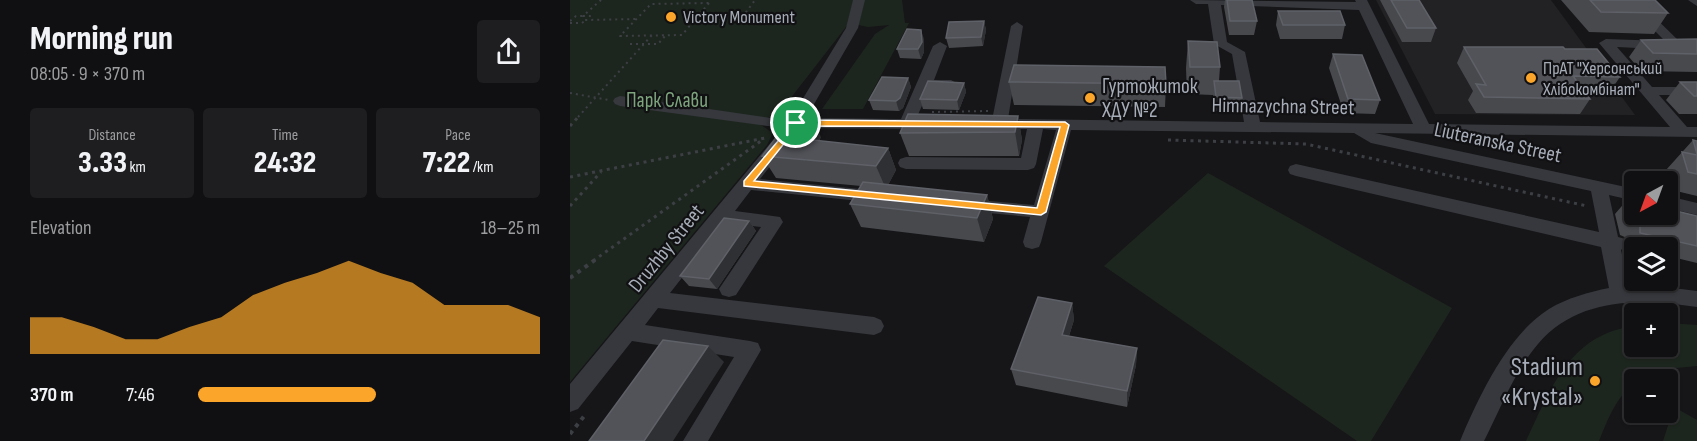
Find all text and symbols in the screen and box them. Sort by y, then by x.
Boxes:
place label: Victory Monument [683,7,795,28]
marker: Victory Monument [664,10,678,24]
text: Morning run [30,19,173,59]
button: share [477,20,540,83]
place label: ПрАТ "Херсонський Хлібокомбінат" [1542,58,1662,100]
text: 08:05 · 9 × 370 m [30,62,145,86]
marker: ПрАТ "Херсонський Хлібокомбінат" [1524,71,1538,85]
place label: Гуртожиток ХДУ №2 [1101,74,1198,123]
park label: Парк Слави [626,88,708,113]
marker: Гуртожиток ХДУ №2 [1083,91,1097,105]
street label: Himnazychna Street [1211,93,1355,120]
pin [770,97,821,148]
icon: arrive [779,106,812,139]
street label: Liuteranska Street [1432,117,1564,168]
text: Distance [88,126,136,145]
text: Time [272,126,298,145]
text: Pace [445,126,471,145]
text: 3.33 [78,145,127,181]
text: 24:32 [254,145,316,181]
text: 7:22 [423,145,470,181]
text: km [127,158,146,177]
text: /km [470,158,493,177]
north arrow [1624,171,1678,225]
map controls [1624,171,1678,423]
street label: Druzhby Street [623,199,709,297]
text: Elevation [30,216,92,240]
text: 18–25 m [481,216,540,240]
button: layers [1624,237,1678,291]
button: + [1624,303,1678,357]
place label: Stadium «Krystal» [1501,352,1583,413]
button: − [1624,369,1678,423]
marker: Stadium «Krystal» [1588,374,1602,388]
text: 370 m [30,383,74,407]
text: 7:46 [126,383,155,407]

